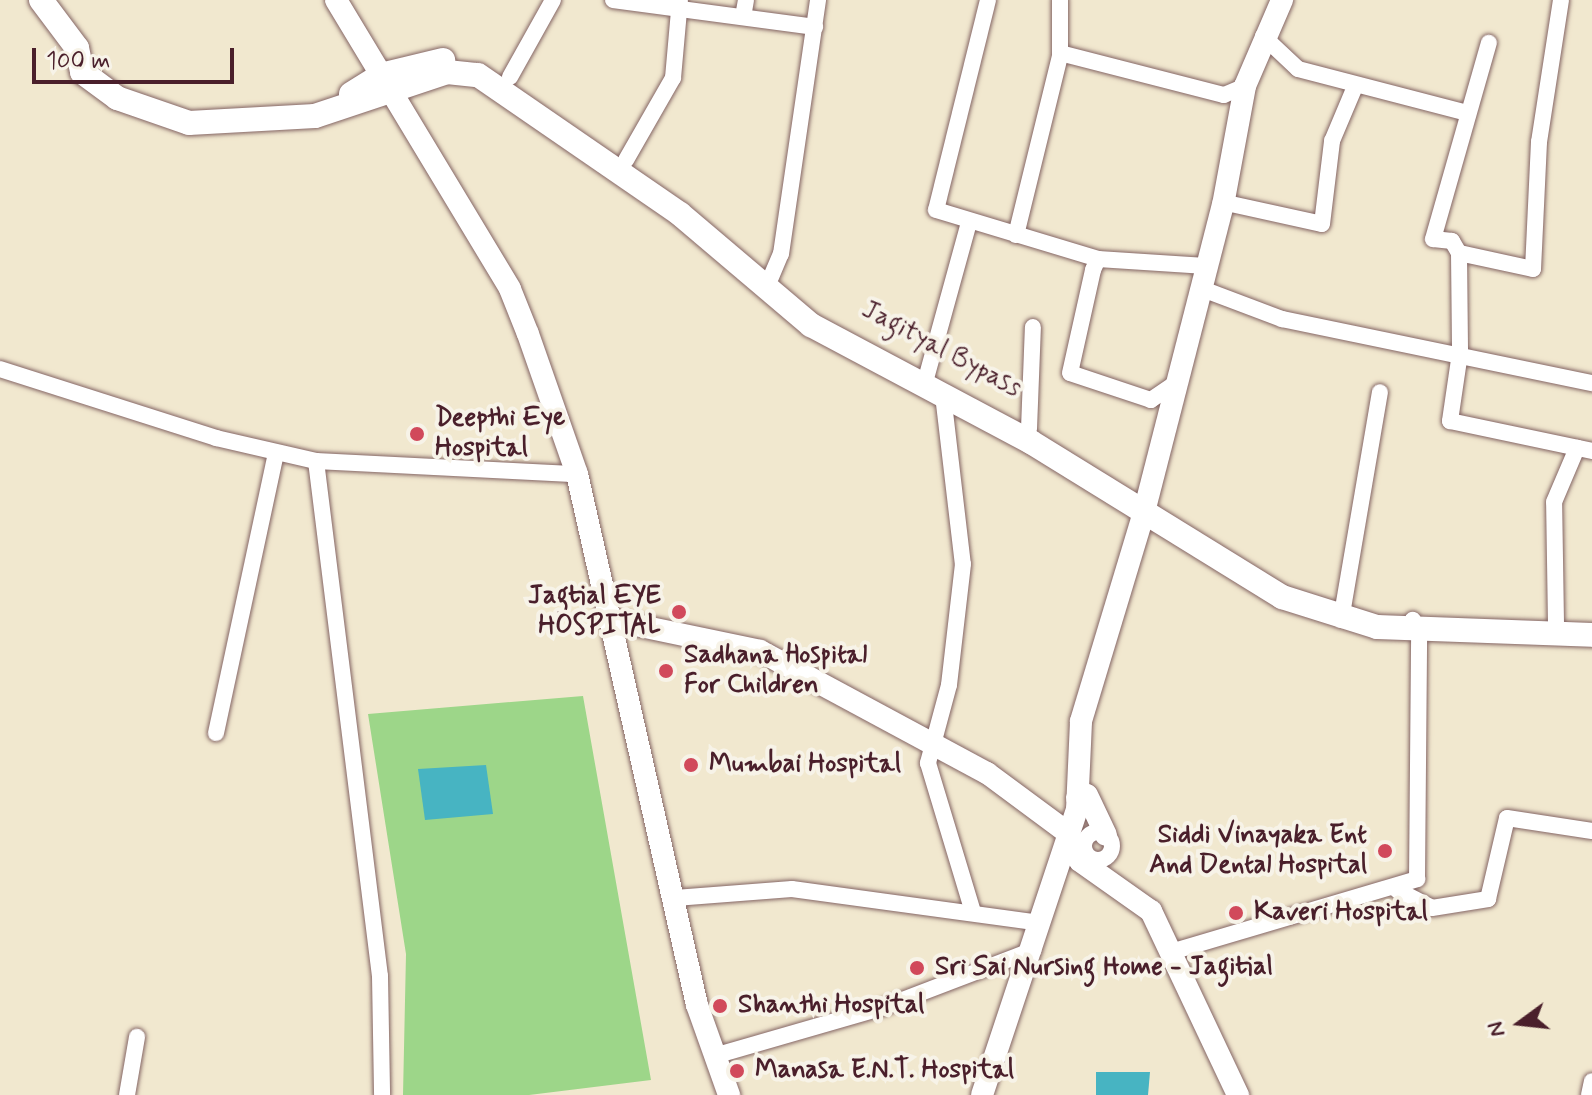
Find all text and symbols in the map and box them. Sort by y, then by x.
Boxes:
scale bar [36,32,238,82]
text: 100 m [46,46,110,77]
street label: Jagityal Bypass [856,295,1026,405]
place label: Deepthi Eye Hospital [435,403,562,464]
marker: Deepthi Eye Hospital [406,423,428,445]
place label: Jagtial EYE HOSPITAL [525,581,661,642]
marker: Jagtial EYE HOSPITAL [668,601,690,623]
place label: Sadhana Hospital For Children [684,640,878,702]
marker: Sadhana Hospital For Children [655,660,677,682]
place label: Mumbai Hospital [709,749,901,781]
marker: Mumbai Hospital [680,754,702,776]
place label: Siddi Vinayaka Ent And Dental Hospital [1142,820,1367,882]
marker: Siddi Vinayaka Ent And Dental Hospital [1374,840,1396,862]
place label: Kaveri Hospital [1254,897,1428,929]
marker: Kaveri Hospital [1225,902,1247,924]
place label: Sri Sai Nursing Home - Jagitial [935,952,1278,984]
marker: Sri Sai Nursing Home - Jagitial [906,957,928,979]
north arrow [1480,983,1560,1063]
place label: Shanthi Hospital [738,990,927,1022]
marker: Shanthi Hospital [709,995,731,1017]
text: N [1481,1019,1512,1040]
place label: Manasa E.N.T. Hospital [755,1055,1014,1087]
marker: Manasa E.N.T. Hospital [726,1060,748,1082]

